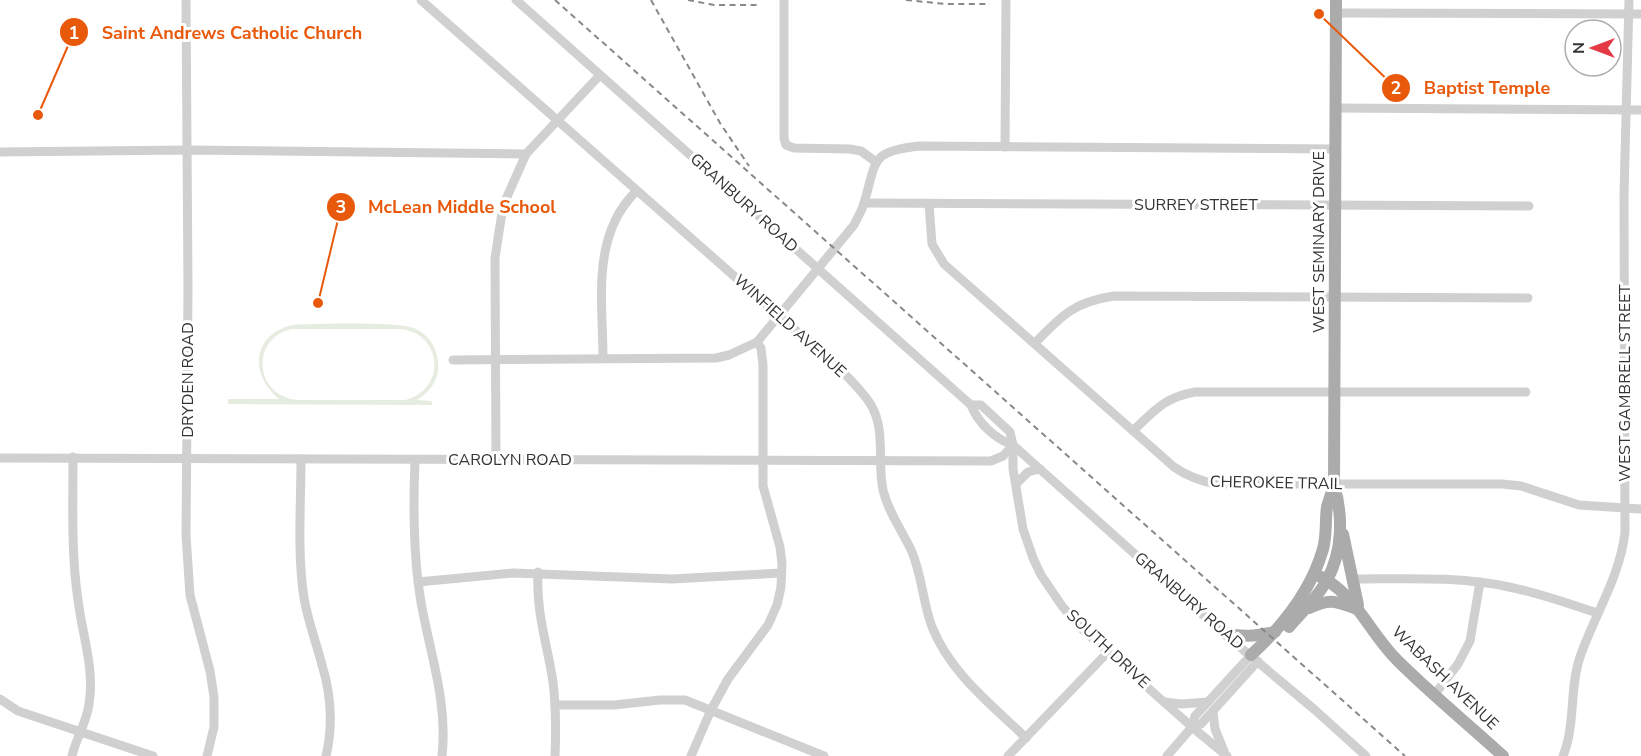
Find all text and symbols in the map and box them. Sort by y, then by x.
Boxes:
callout: Saint Andrews Catholic Church [59,14,374,50]
north arrow [1563,18,1623,78]
text: 1 [69,21,79,45]
text: Saint Andrews Catholic Church [102,21,362,45]
text: N [1568,42,1590,54]
callout: Baptist Temple [1381,70,1562,106]
text: 2 [1391,76,1401,100]
text: Baptist Temple [1424,76,1550,100]
street label: GRANBURY ROAD [685,148,803,258]
street label: WEST SEMINARY DRIVE [1308,151,1330,333]
callout: McLean Middle School [326,189,568,225]
street label: SURREY STREET [1134,194,1258,216]
text: 3 [336,195,346,219]
text: McLean Middle School [368,195,556,219]
street label: WINFIELD AVENUE [729,270,851,382]
street label: WEST GAMBRELL STREET [1614,284,1636,482]
street label: DRYDEN ROAD [177,322,199,438]
street label: CAROLYN ROAD [448,449,572,471]
street label: CHEROKEE TRAIL [1210,471,1343,495]
street label: GRANBURY ROAD [1129,547,1249,655]
street label: SOUTH DRIVE [1061,605,1155,693]
street label: WABASH AVENUE [1387,621,1503,735]

